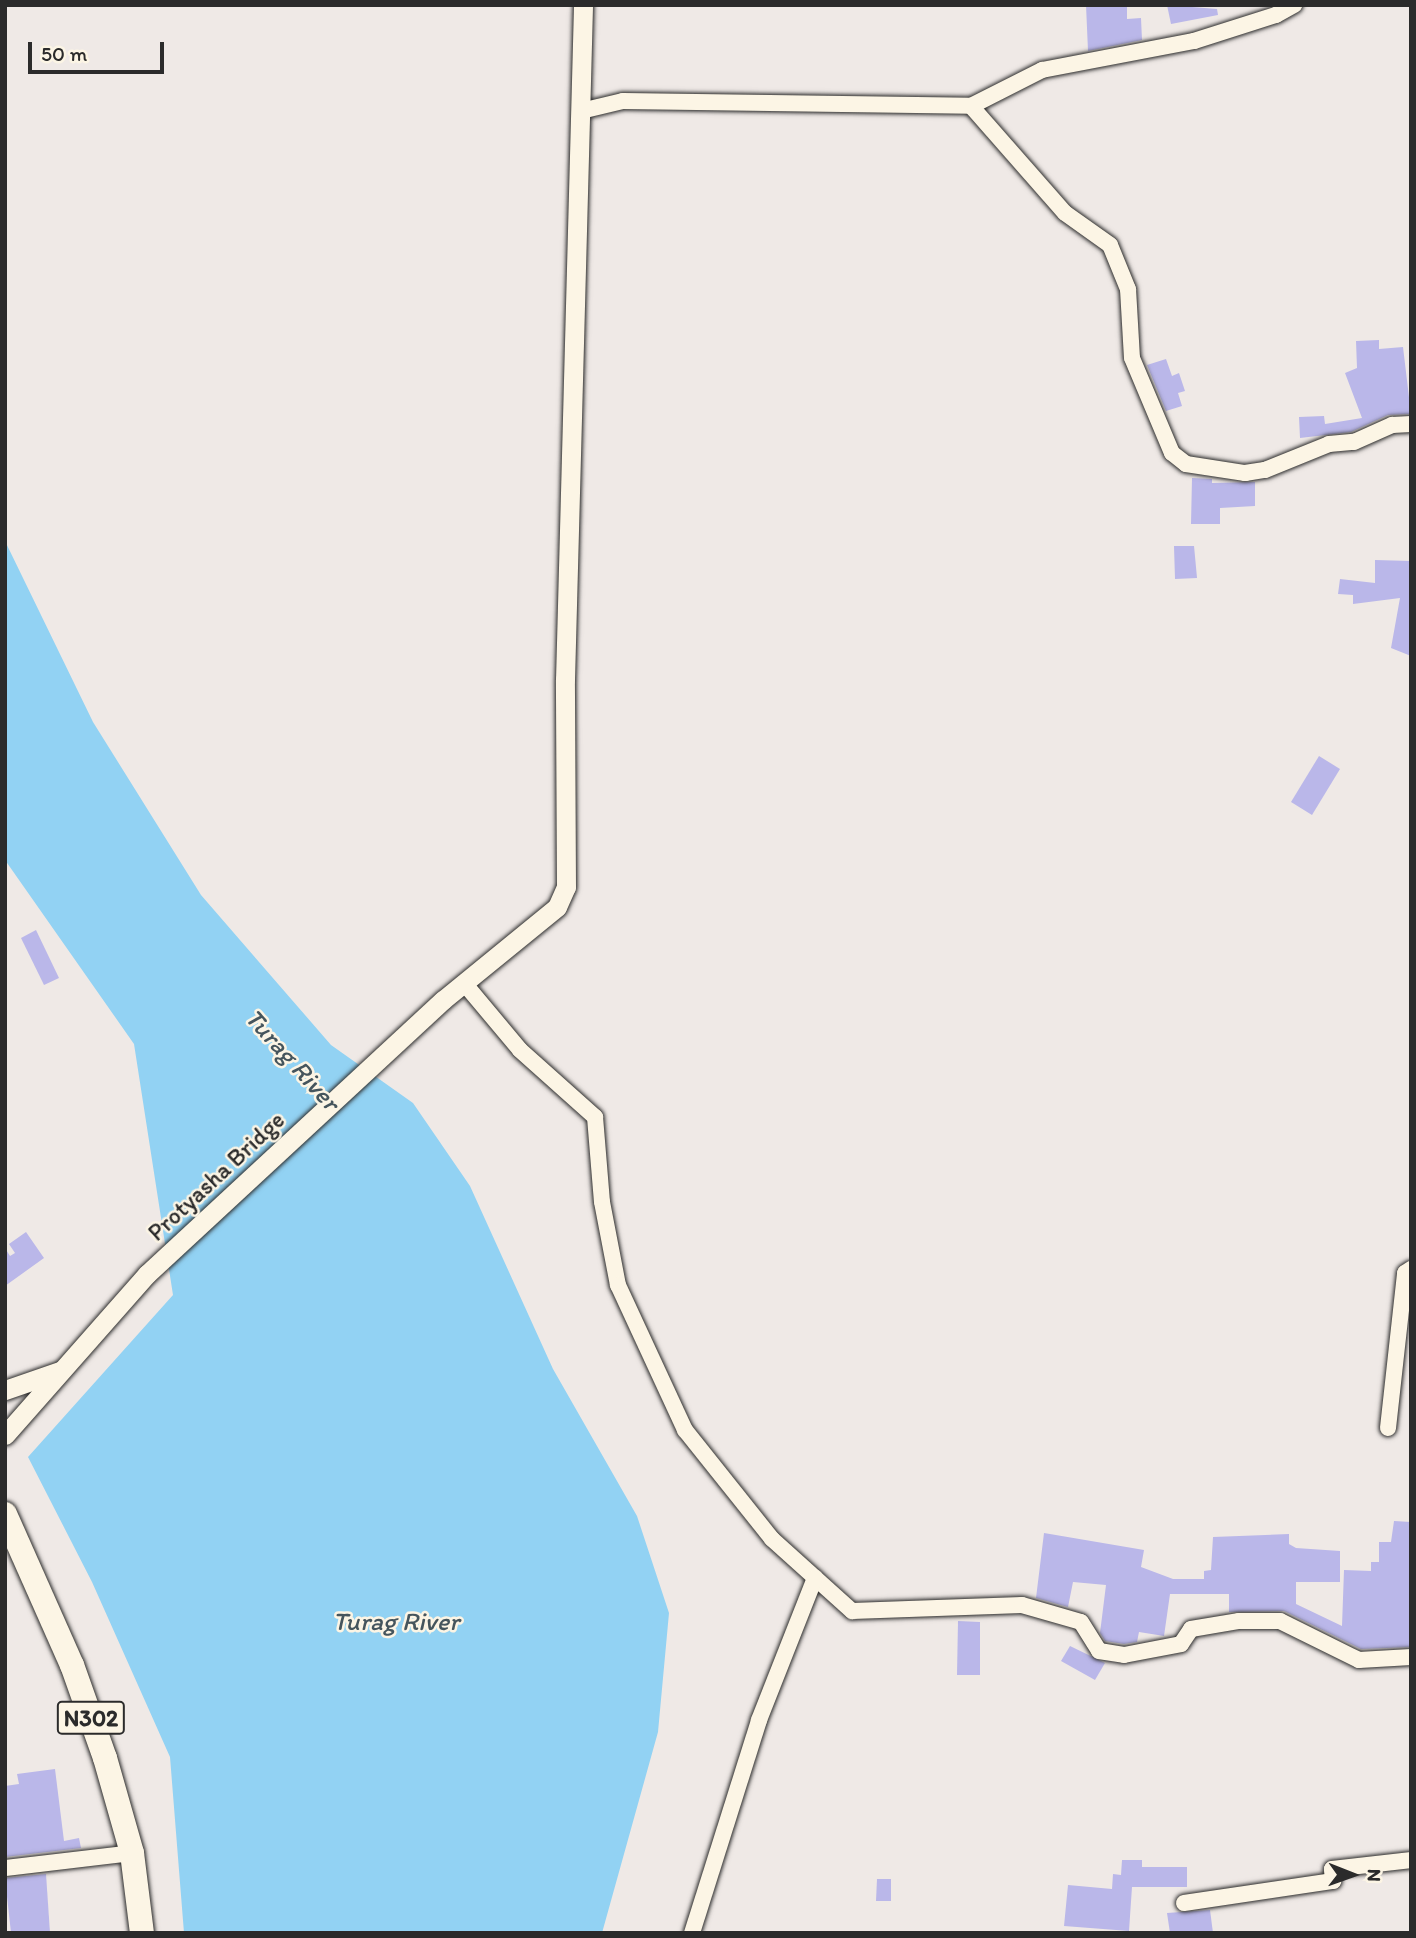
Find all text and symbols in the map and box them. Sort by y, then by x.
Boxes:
scale bar [32,28,168,72]
text: 50 m [41,41,87,66]
water label: Turag River [238,1003,346,1117]
street label: Protyasha Bridge [142,1105,290,1247]
water label: Turag River [333,1606,459,1638]
road number: N302 [56,1698,126,1737]
north arrow [1318,1840,1388,1910]
text: N [1363,1869,1386,1882]

